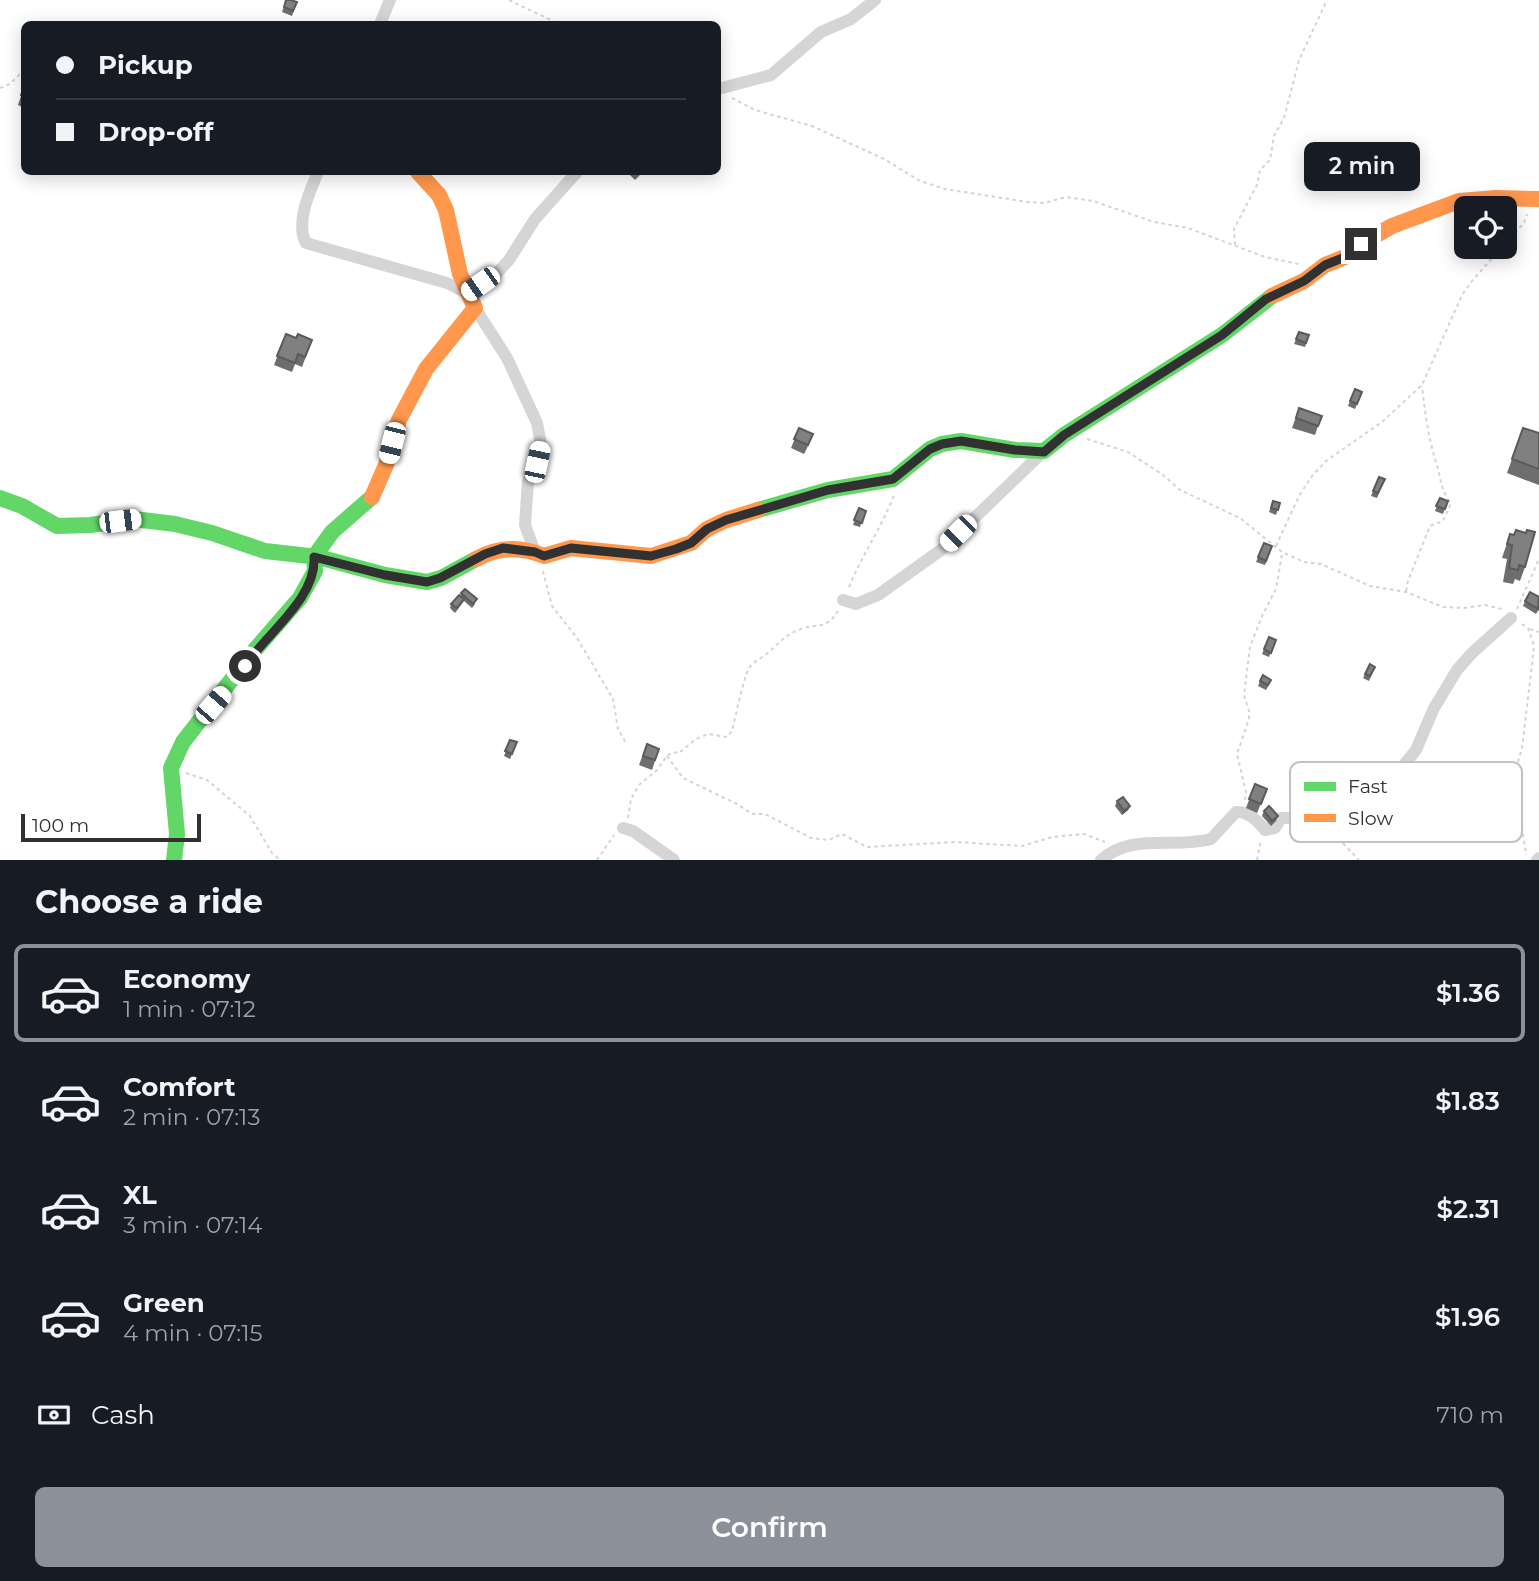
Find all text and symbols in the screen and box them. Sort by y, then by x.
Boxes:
text: Pickup [98,49,193,81]
text: Drop-off [98,116,213,148]
callout: 2 min [1303,142,1419,191]
text: 2 min [1329,152,1395,180]
map controls [1454,196,1517,259]
button: locate [1454,196,1517,259]
route end [1345,228,1377,260]
car [457,263,504,305]
car [377,420,408,466]
car [523,439,552,485]
car [98,508,143,534]
car [936,511,981,555]
route start [229,650,261,682]
car [192,682,235,728]
legend [1290,762,1522,842]
text: Fast [1348,775,1388,798]
text: Slow [1348,807,1393,830]
scale bar [21,811,201,843]
text: 100 m [32,814,89,837]
text: Choose a ride [35,882,263,921]
icon: car [39,962,102,1025]
text: Economy [123,963,250,995]
text: $1.36 [1436,977,1500,1009]
text: 1 min · 07:12 [123,995,256,1023]
icon: car [39,1070,102,1133]
text: Comfort [123,1071,235,1103]
text: $1.83 [1435,1085,1500,1117]
text: 2 min · 07:13 [123,1103,260,1131]
icon: car [39,1178,102,1241]
text: XL [123,1179,157,1211]
text: $2.31 [1437,1193,1500,1225]
text: 3 min · 07:14 [123,1211,263,1239]
icon: car [39,1286,102,1349]
text: Green [123,1287,205,1319]
text: $1.96 [1435,1301,1500,1333]
text: 4 min · 07:15 [123,1319,263,1347]
icon: cash [35,1396,73,1434]
text: Cash [91,1399,155,1431]
text: 710 m [1436,1401,1504,1429]
button: Confirm [35,1487,1504,1567]

